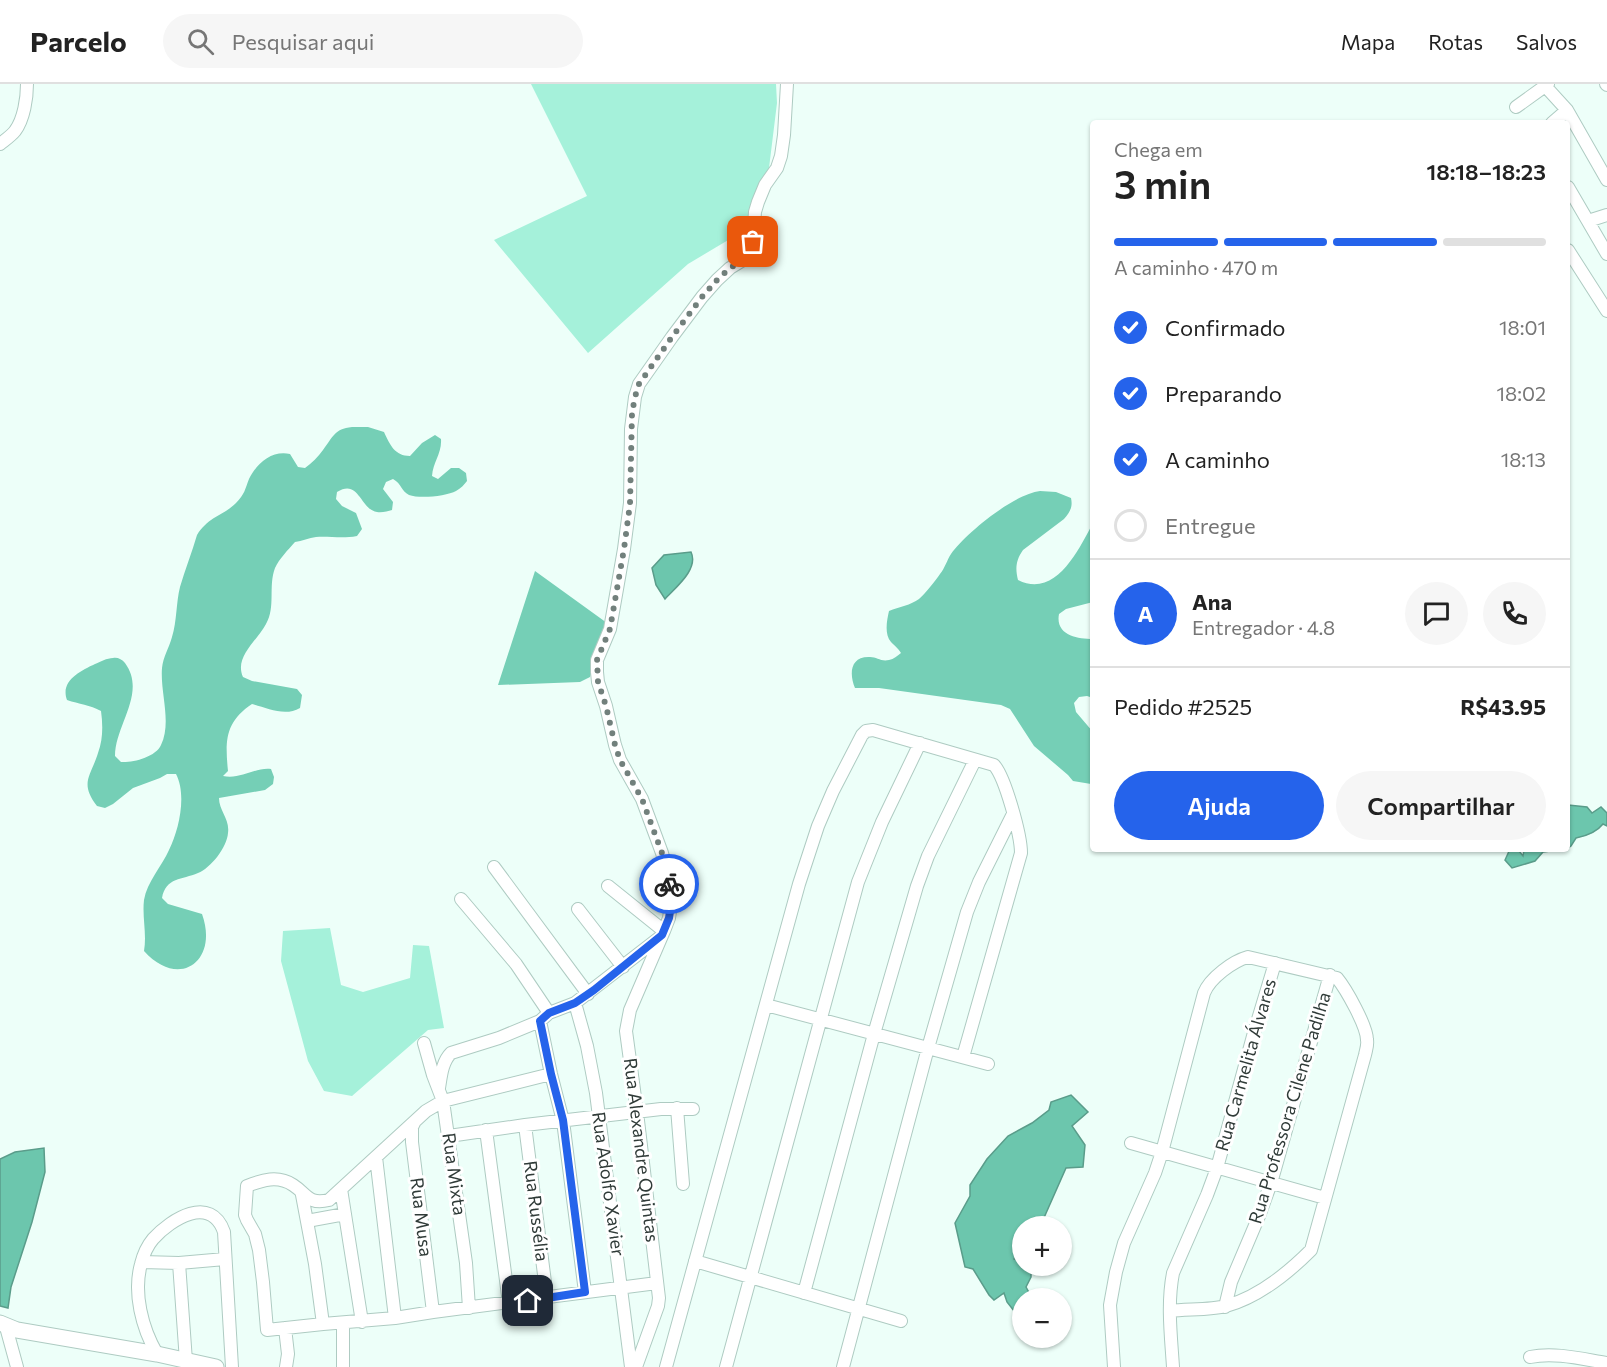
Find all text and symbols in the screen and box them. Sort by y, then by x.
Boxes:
search box [163,14,583,68]
text: Parcelo [30,24,127,58]
icon: search [184,25,217,58]
text: Pesquisar aqui [232,28,374,55]
text: Mapa [1341,29,1395,54]
text: Rotas [1428,29,1483,54]
text: Salvos [1516,29,1577,54]
text: Chega em [1114,137,1203,161]
text: 18:18–18:23 [1426,158,1546,185]
text: 3 min [1114,159,1211,207]
pin [727,216,778,267]
icon: bag [736,225,769,258]
text: A caminho · 470 m [1114,255,1278,279]
icon: check [1114,311,1147,344]
text: Confirmado [1165,314,1286,341]
text: 18:01 [1499,315,1546,339]
icon: check [1114,377,1147,410]
text: Preparando [1165,380,1282,407]
text: 18:02 [1497,381,1546,405]
icon: check [1114,443,1147,476]
text: A caminho [1165,446,1270,473]
text: 18:13 [1501,447,1546,471]
text: Entregue [1165,512,1256,539]
button: chat [1405,582,1468,645]
button: phone [1483,582,1546,645]
text: Ana [1192,588,1232,615]
text: A [1138,600,1153,627]
text: Entregador · 4.8 [1192,615,1335,639]
text: Pedido #2525 [1114,693,1252,720]
text: R$43.95 [1460,693,1546,720]
button: Ajuda [1114,771,1324,840]
button: Compartilhar [1336,771,1546,840]
courier [639,854,699,914]
icon: bike [653,868,686,901]
street label: Rua Carmelita Álvares [1210,976,1280,1154]
street label: Rua Professora Cilene Padilha [1243,989,1335,1226]
street label: Rua Alexandre Quintas [620,1056,664,1243]
street label: Rua Adolfo Xavier [588,1110,630,1257]
street label: Rua Mixta [438,1131,472,1217]
street label: Rua Russélia [520,1159,554,1263]
street label: Rua Musa [406,1176,438,1258]
map controls [1012,1216,1072,1348]
button: + [1012,1216,1072,1276]
pin [502,1275,553,1326]
icon: home [511,1284,544,1317]
button: − [1012,1288,1072,1348]

